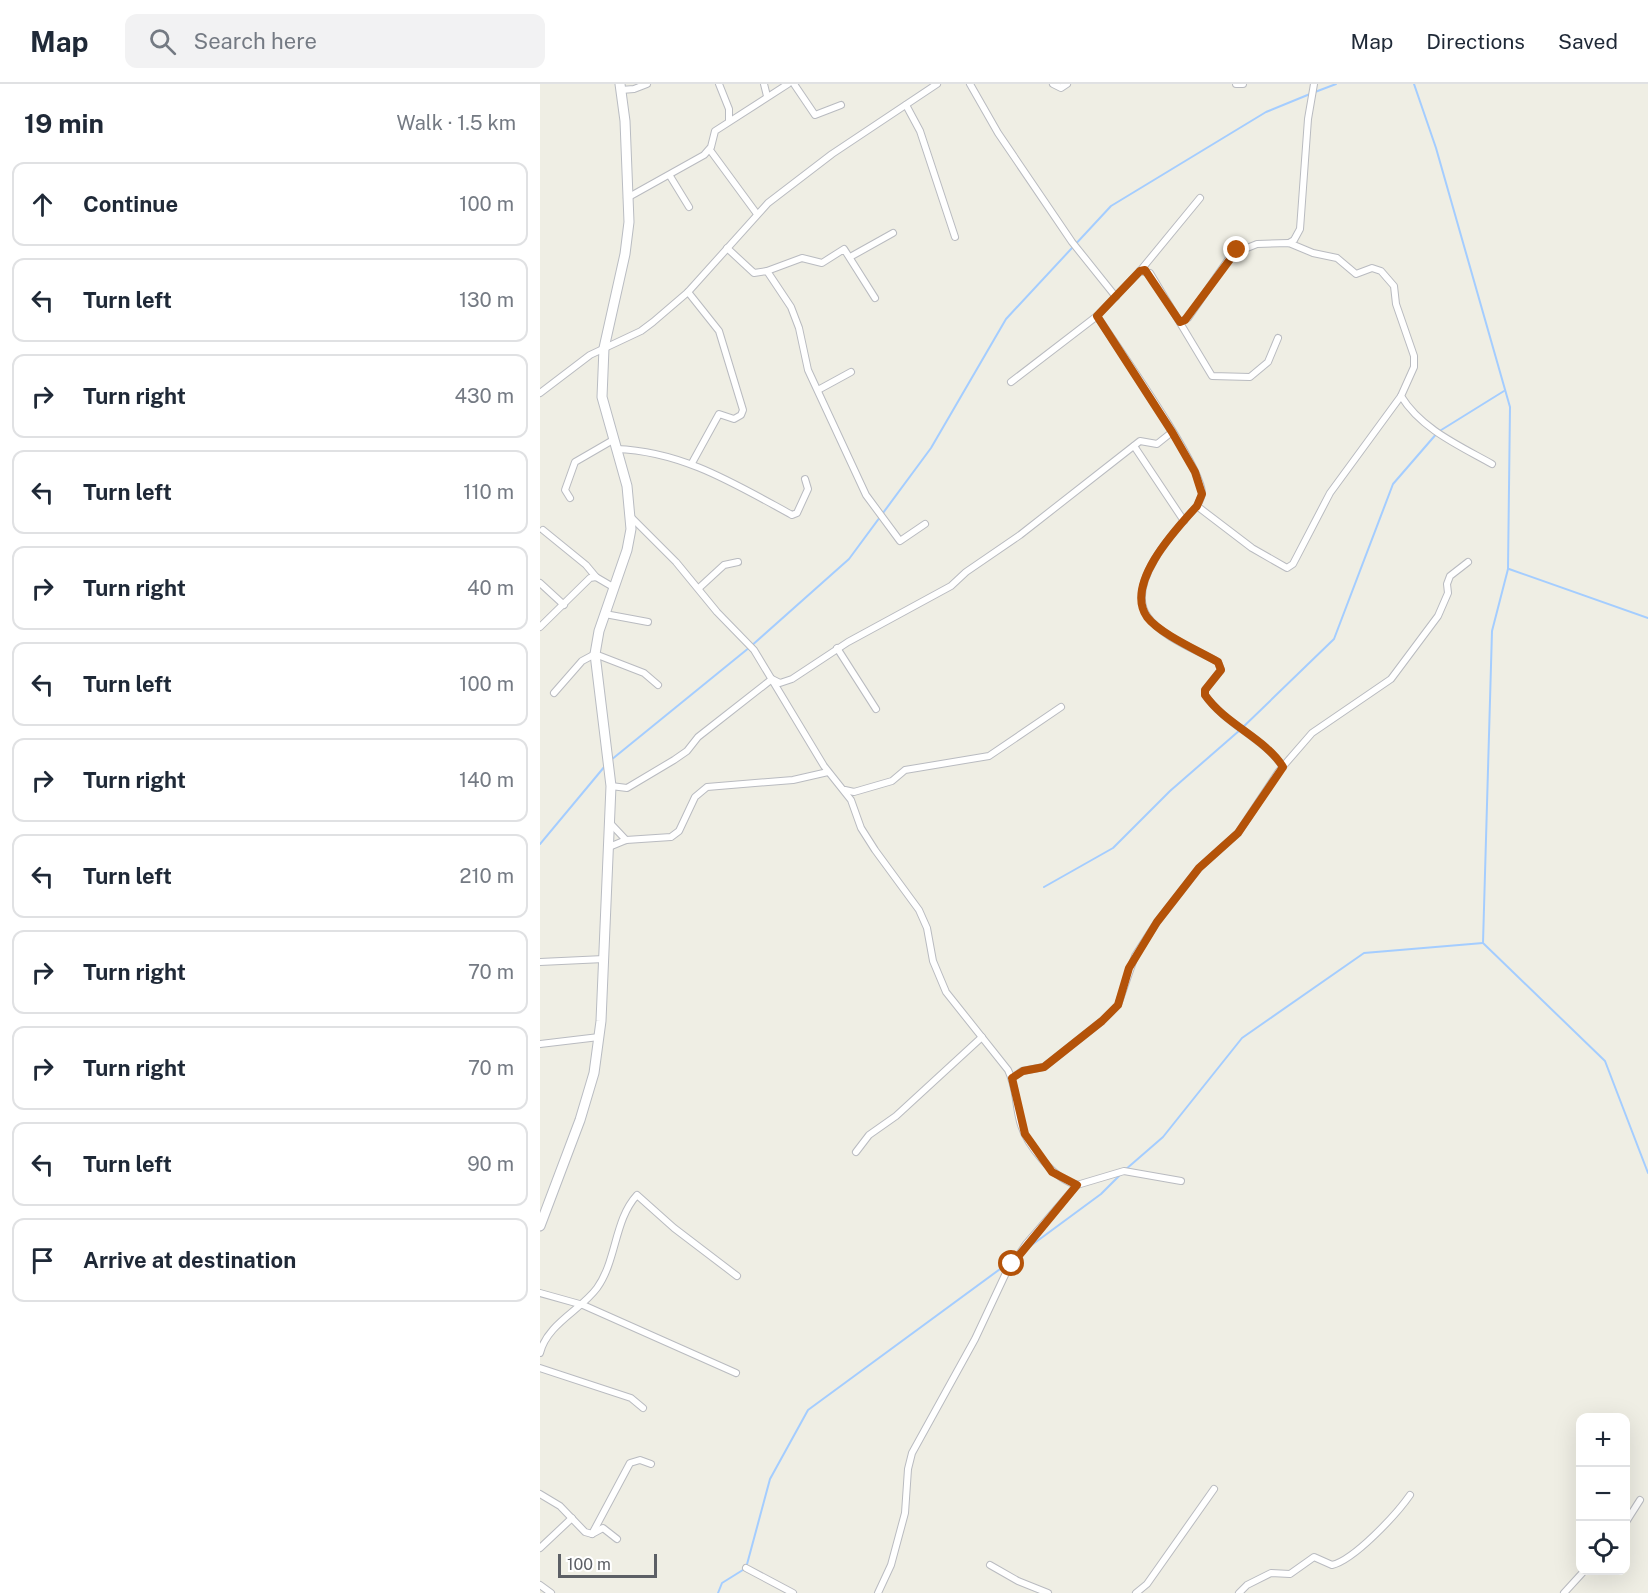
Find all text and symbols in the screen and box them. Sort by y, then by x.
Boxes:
search box [125,14,545,68]
text: Map [30,25,89,58]
icon: search [146,25,179,58]
text: Search here [194,28,317,54]
text: Map [1351,29,1393,54]
text: Directions [1426,29,1525,54]
text: Saved [1558,29,1618,54]
text: 19 min [24,108,104,139]
text: Walk · 1.5 km [397,111,516,135]
icon: ahead [26,188,59,221]
text: Continue [83,191,178,217]
text: 100 m [459,192,514,216]
route end [1223,236,1249,262]
icon: left [26,284,59,317]
text: Turn left [83,287,172,313]
text: 130 m [459,288,514,312]
icon: right [26,380,59,413]
text: Turn right [83,383,186,409]
text: 430 m [455,384,514,408]
icon: left [26,476,59,509]
text: Turn left [83,479,172,505]
text: 110 m [463,480,514,504]
icon: right [26,572,59,605]
text: Turn right [83,575,186,601]
text: 40 m [467,576,514,600]
icon: left [26,668,59,701]
text: Turn left [83,671,172,697]
text: 100 m [459,672,514,696]
icon: right [26,764,59,797]
text: Turn right [83,767,186,793]
text: 140 m [459,768,514,792]
icon: left [26,860,59,893]
text: Turn left [83,863,172,889]
text: 210 m [460,864,514,888]
icon: right [26,956,59,989]
text: Turn right [83,959,186,985]
text: 70 m [468,960,514,984]
icon: right [26,1052,59,1085]
text: Turn right [83,1055,186,1081]
text: 70 m [468,1056,514,1080]
icon: left [26,1148,59,1181]
text: Turn left [83,1151,172,1177]
text: 90 m [467,1152,514,1176]
icon: arrive [26,1244,59,1277]
text: Arrive at destination [83,1247,296,1273]
route start [998,1250,1024,1276]
map controls [1576,1413,1630,1575]
button: + [1576,1413,1630,1467]
button: − [1576,1467,1630,1521]
button: locate [1576,1521,1630,1575]
scale bar [558,1551,657,1578]
text: 100 m [567,1555,611,1574]

